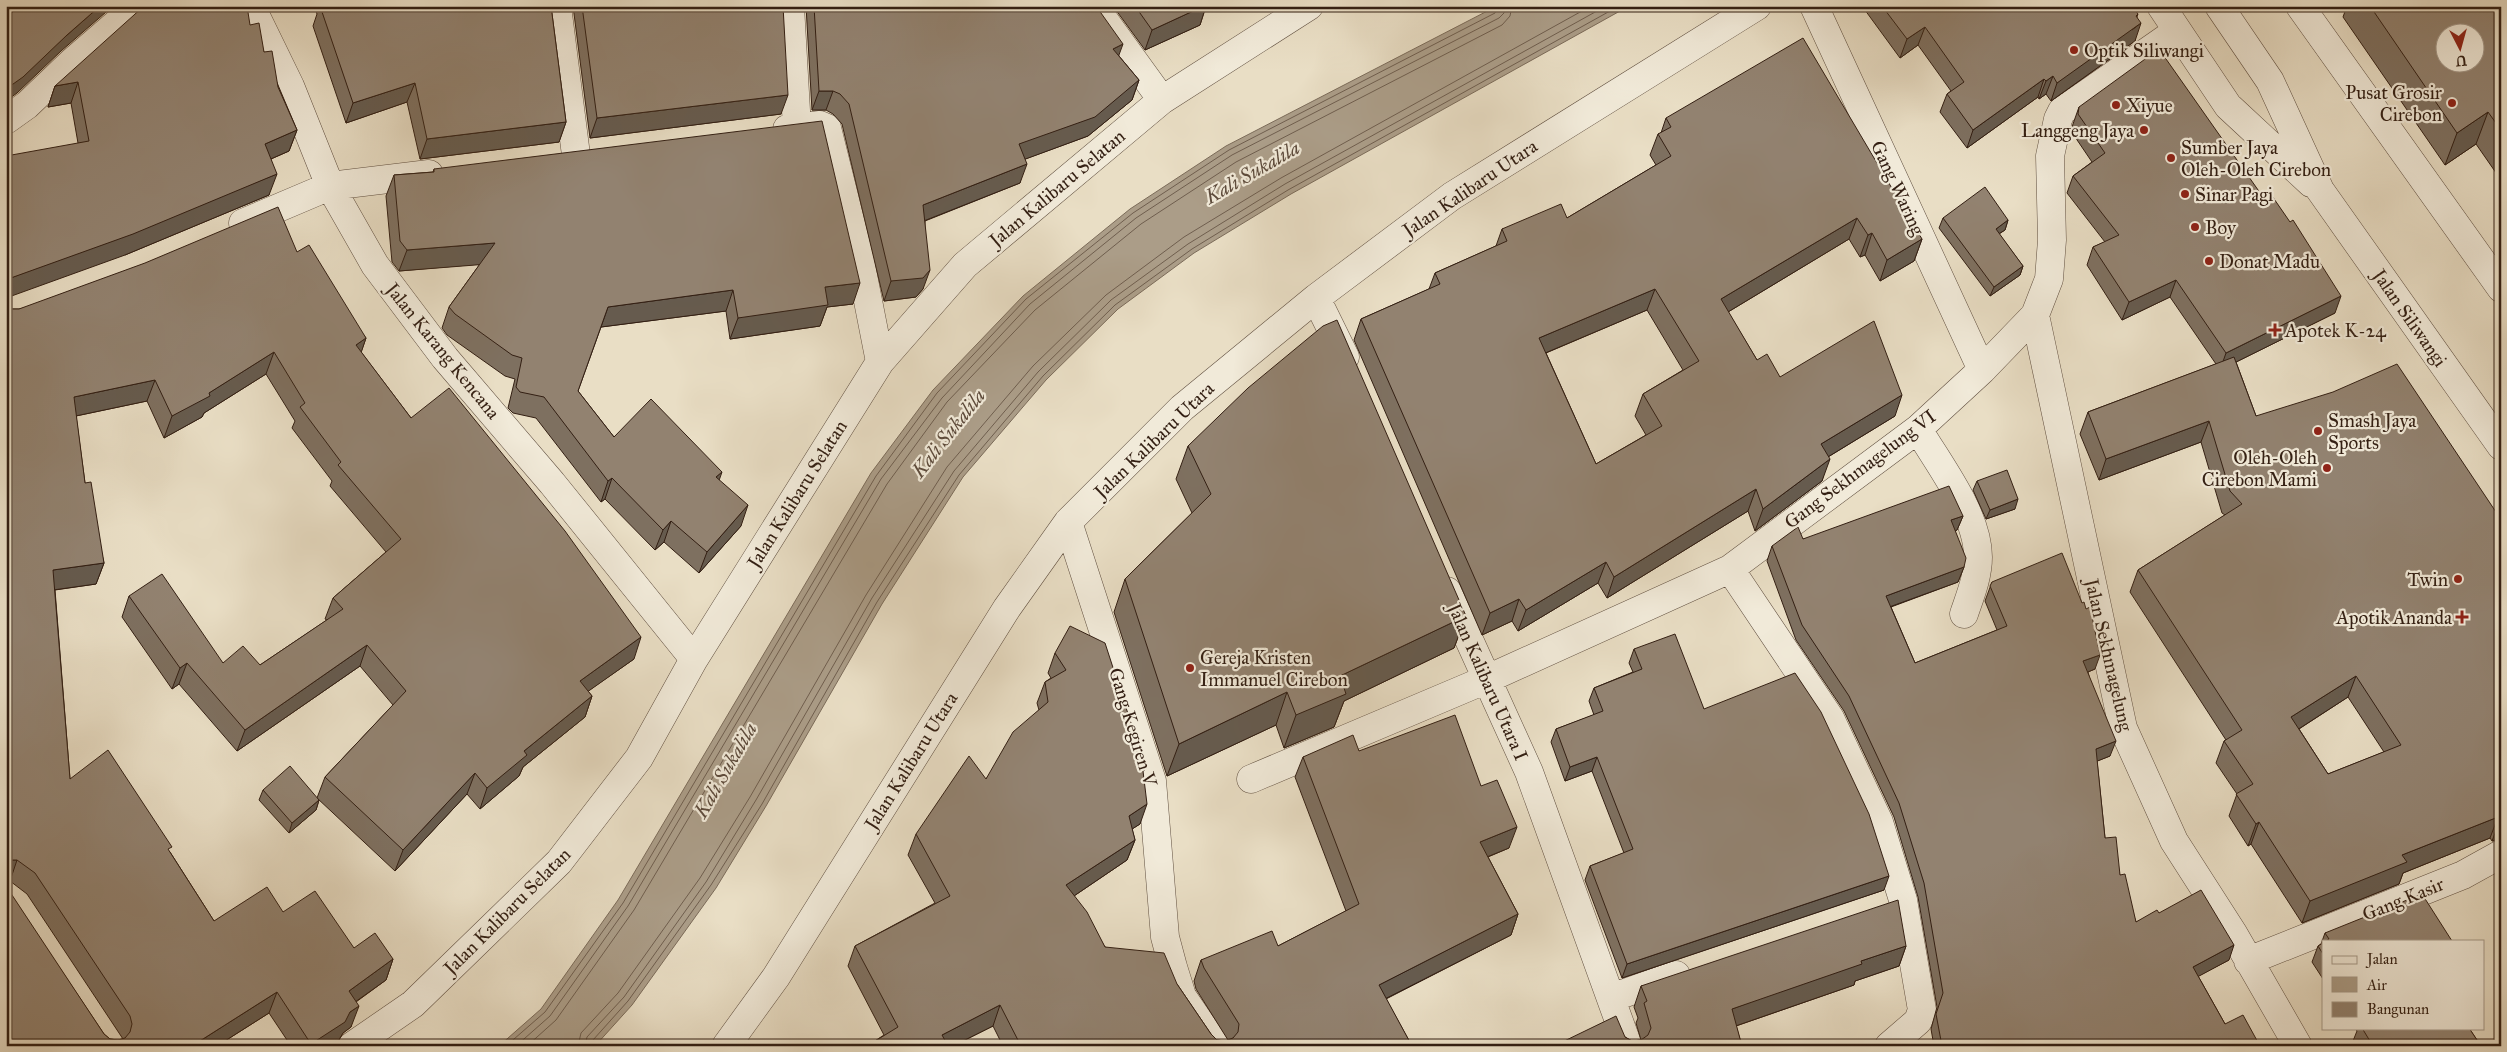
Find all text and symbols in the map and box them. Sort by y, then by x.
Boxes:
north arrow [2434,22,2484,72]
place label: Optik Siliwangi [2084,39,2204,63]
marker: Optik Siliwangi [2068,44,2080,56]
text: U [2454,51,2468,70]
place label: Pusat Grosir Cirebon [2345,81,2443,126]
place label: Xiyue [2126,94,2173,117]
marker: Pusat Grosir Cirebon [2446,97,2458,109]
marker: Xiyue [2110,99,2122,111]
place label: Langgeng Jaya [2021,119,2135,143]
street label: Jalan Kalibaru Selatan [983,124,1130,254]
marker: Langgeng Jaya [2138,124,2150,136]
street label: Jalan Kalibaru Utara [1397,134,1543,244]
water label: Kali Sukalila [1199,135,1304,209]
place label: Sumber Jaya Oleh-Oleh Cirebon [2181,136,2331,181]
street label: Gang Waring [1865,137,1930,240]
marker: Sumber Jaya Oleh-Oleh Cirebon [2165,152,2177,164]
place label: Sinar Pagi [2195,183,2273,207]
marker: Sinar Pagi [2179,188,2191,200]
place label: Boy [2205,216,2237,239]
marker: Boy [2189,221,2201,233]
place label: Donat Madu [2219,250,2320,273]
marker: Donat Madu [2203,255,2215,267]
street label: Jalan Siliwangi [2366,263,2452,372]
street label: Jalan Karang Kencana [379,277,506,425]
place label: Apotek K-24 [2284,319,2386,342]
marker: Apotek K-24 [2269,324,2281,336]
street label: Jalan Kalibaru Utara [1088,376,1220,505]
water label: Kali Sukalila [905,384,990,483]
street label: Gang Sekhmagelung VI [1780,405,1941,534]
place label: Smash Jaya Sports [2328,409,2417,454]
street label: Jalan Kalibaru Selatan [741,416,853,575]
marker: Smash Jaya Sports [2312,425,2324,437]
place label: Oleh-Oleh Cirebon Mami [2202,446,2317,491]
marker: Oleh-Oleh Cirebon Mami [2321,462,2333,474]
place label: Twin [2407,568,2448,591]
marker: Twin [2452,573,2464,585]
street label: Jalan Sekhmagelung [2079,574,2138,734]
street label: Jalan Kalibaru Utara I [1441,598,1533,765]
place label: Apotik Ananda [2335,606,2453,629]
marker: Apotik Ananda [2456,611,2468,623]
place label: Gereja Kristen Immanuel Cirebon [1200,646,1348,691]
marker: Gereja Kristen Immanuel Cirebon [1184,662,1196,674]
street label: Gang Kegiren V [1103,665,1162,790]
street label: Jalan Kalibaru Utara [858,687,964,836]
water label: Kali Sukalila [688,718,762,823]
street label: Jalan Kalibaru Selatan [437,843,576,981]
street label: Gang Kasir [2359,872,2448,927]
legend [2322,940,2484,1030]
text: Jalan [2365,950,2398,969]
text: Air [2366,976,2387,994]
text: Bangunan [2367,1000,2429,1018]

